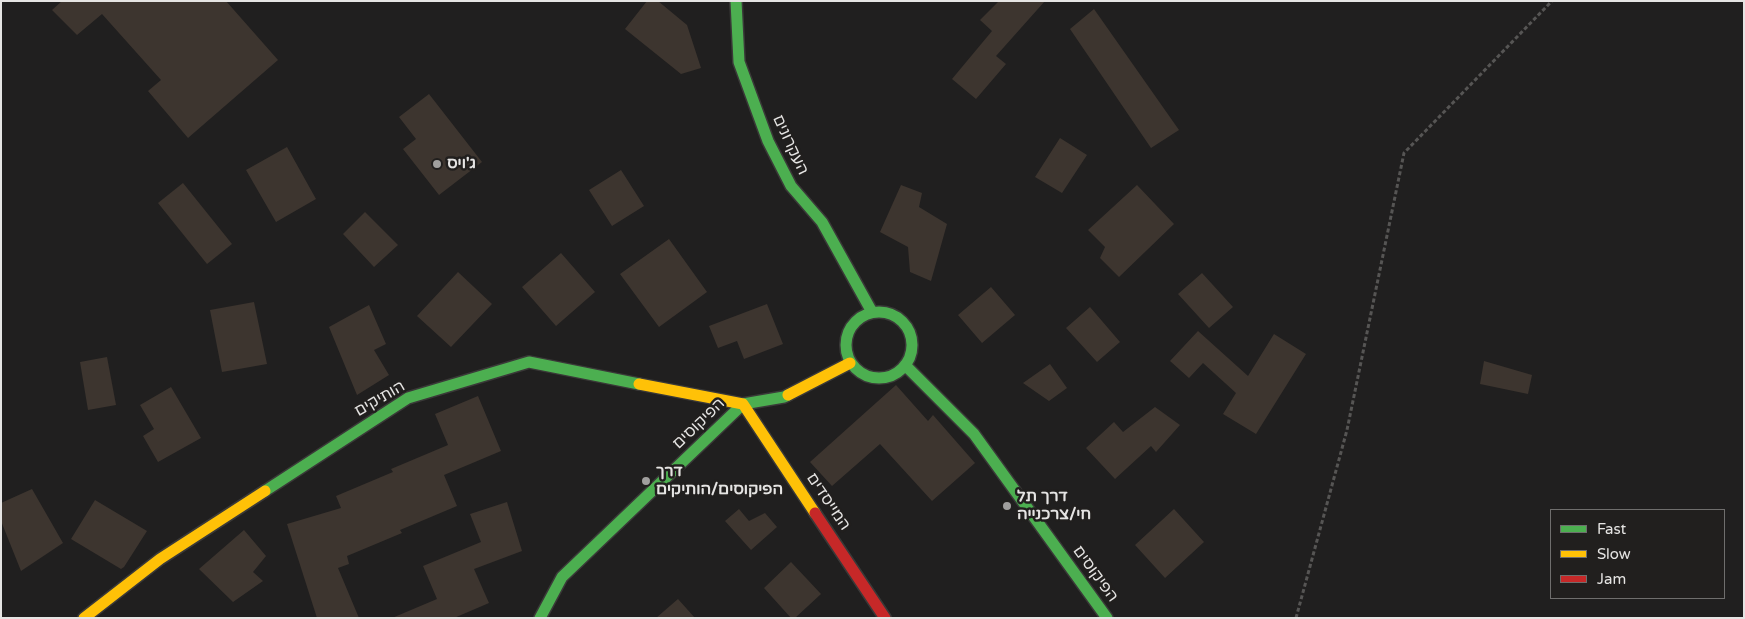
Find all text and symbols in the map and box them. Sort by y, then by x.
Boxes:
street label: העקרונים [768,112,812,178]
place label: ג'ויס [447,154,476,174]
marker: ג'ויס [431,158,443,170]
street label: הותיקים [351,377,409,421]
street label: הפיקוסים [669,395,729,453]
place label: דרך הפיקוסים/הותיקים [656,462,783,500]
street label: המייסדים [802,470,854,534]
marker: דרך הפיקוסים/הותיקים [640,475,652,487]
place label: דרך תל חי/צרכנייה [1017,487,1091,525]
marker: דרך תל חי/צרכנייה [1001,500,1013,512]
legend [1550,509,1725,599]
text: Fast [1597,520,1626,538]
street label: הפיקוסים [1068,542,1122,606]
text: Slow [1597,545,1631,563]
text: Jam [1597,570,1626,588]

